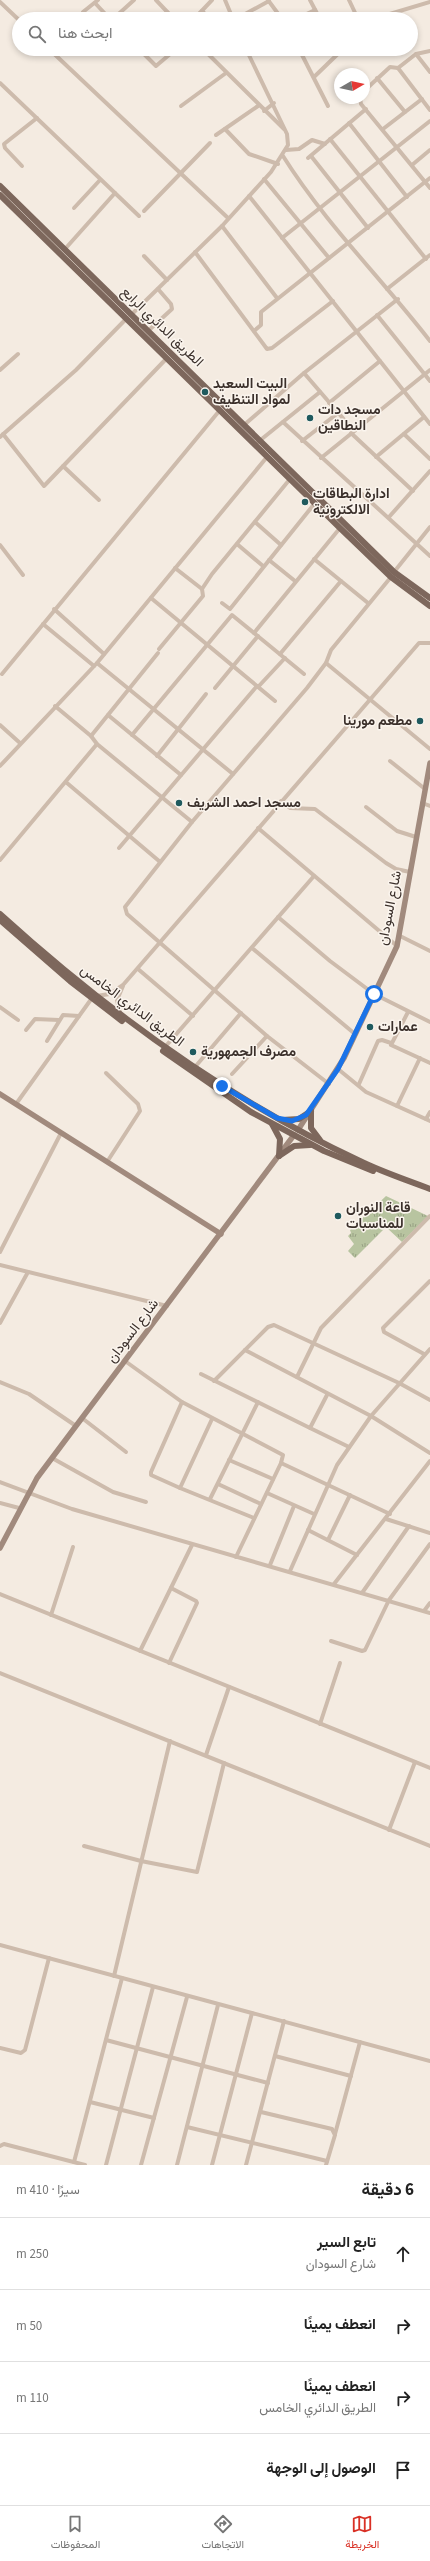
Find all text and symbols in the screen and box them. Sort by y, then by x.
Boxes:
search box [12,12,418,56]
icon: search [26,23,48,45]
text: ابحث هنا [58,23,112,44]
north arrow [334,68,370,104]
street label: الطريق الدائري الرابع [116,282,208,372]
place label: البيت السعيد لمواد التنظيف [213,374,291,410]
marker: البيت السعيد لمواد التنظيف [200,387,210,397]
place label: مسجد دات النطاقين [318,400,381,436]
marker: مسجد دات النطاقين [305,413,315,423]
place label: ادارة البطاقات الالكترونية [313,484,390,520]
marker: ادارة البطاقات الالكترونية [300,497,310,507]
place label: مطعم مورينا [343,711,412,731]
marker: مطعم مورينا [415,716,425,726]
place label: مسجد احمد الشريف [187,793,301,813]
marker: مسجد احمد الشريف [174,798,184,808]
street label: شارع السودان [373,869,407,947]
street label: الطريق الدائري الخامس [75,960,188,1053]
route start [365,985,383,1003]
place label: عمارات [378,1017,418,1037]
marker: عمارات [365,1022,375,1032]
place label: مصرف الجمهورية [201,1042,297,1062]
marker: مصرف الجمهورية [188,1047,198,1057]
route end [213,1077,231,1095]
place label: قاعة النوران للمناسبات [346,1198,410,1234]
marker: قاعة النوران للمناسبات [333,1211,343,1221]
street label: شارع السودان [102,1295,164,1367]
text: 6 دقيقة [362,2178,414,2202]
text: سيرًا · 410 m [16,2181,80,2199]
text: تابع السير [317,2232,376,2253]
icon: ahead [392,2243,414,2265]
text: 250 m [16,2245,49,2263]
text: شارع السودان [306,2255,376,2273]
text: انعطف يمينًا [304,2314,376,2335]
icon: right [392,2315,414,2337]
text: 50 m [16,2317,42,2335]
text: انعطف يمينًا [304,2376,376,2397]
icon: right [392,2387,414,2409]
text: 110 m [16,2389,49,2407]
text: الطريق الدائري الخامس [259,2399,376,2417]
text: الوصول إلى الوجهة [266,2458,376,2479]
icon: arrive [392,2459,414,2481]
tab: المحفوظات [51,2513,100,2554]
tab: الاتجاهات [201,2513,244,2554]
tab: الخريطة [345,2513,379,2554]

